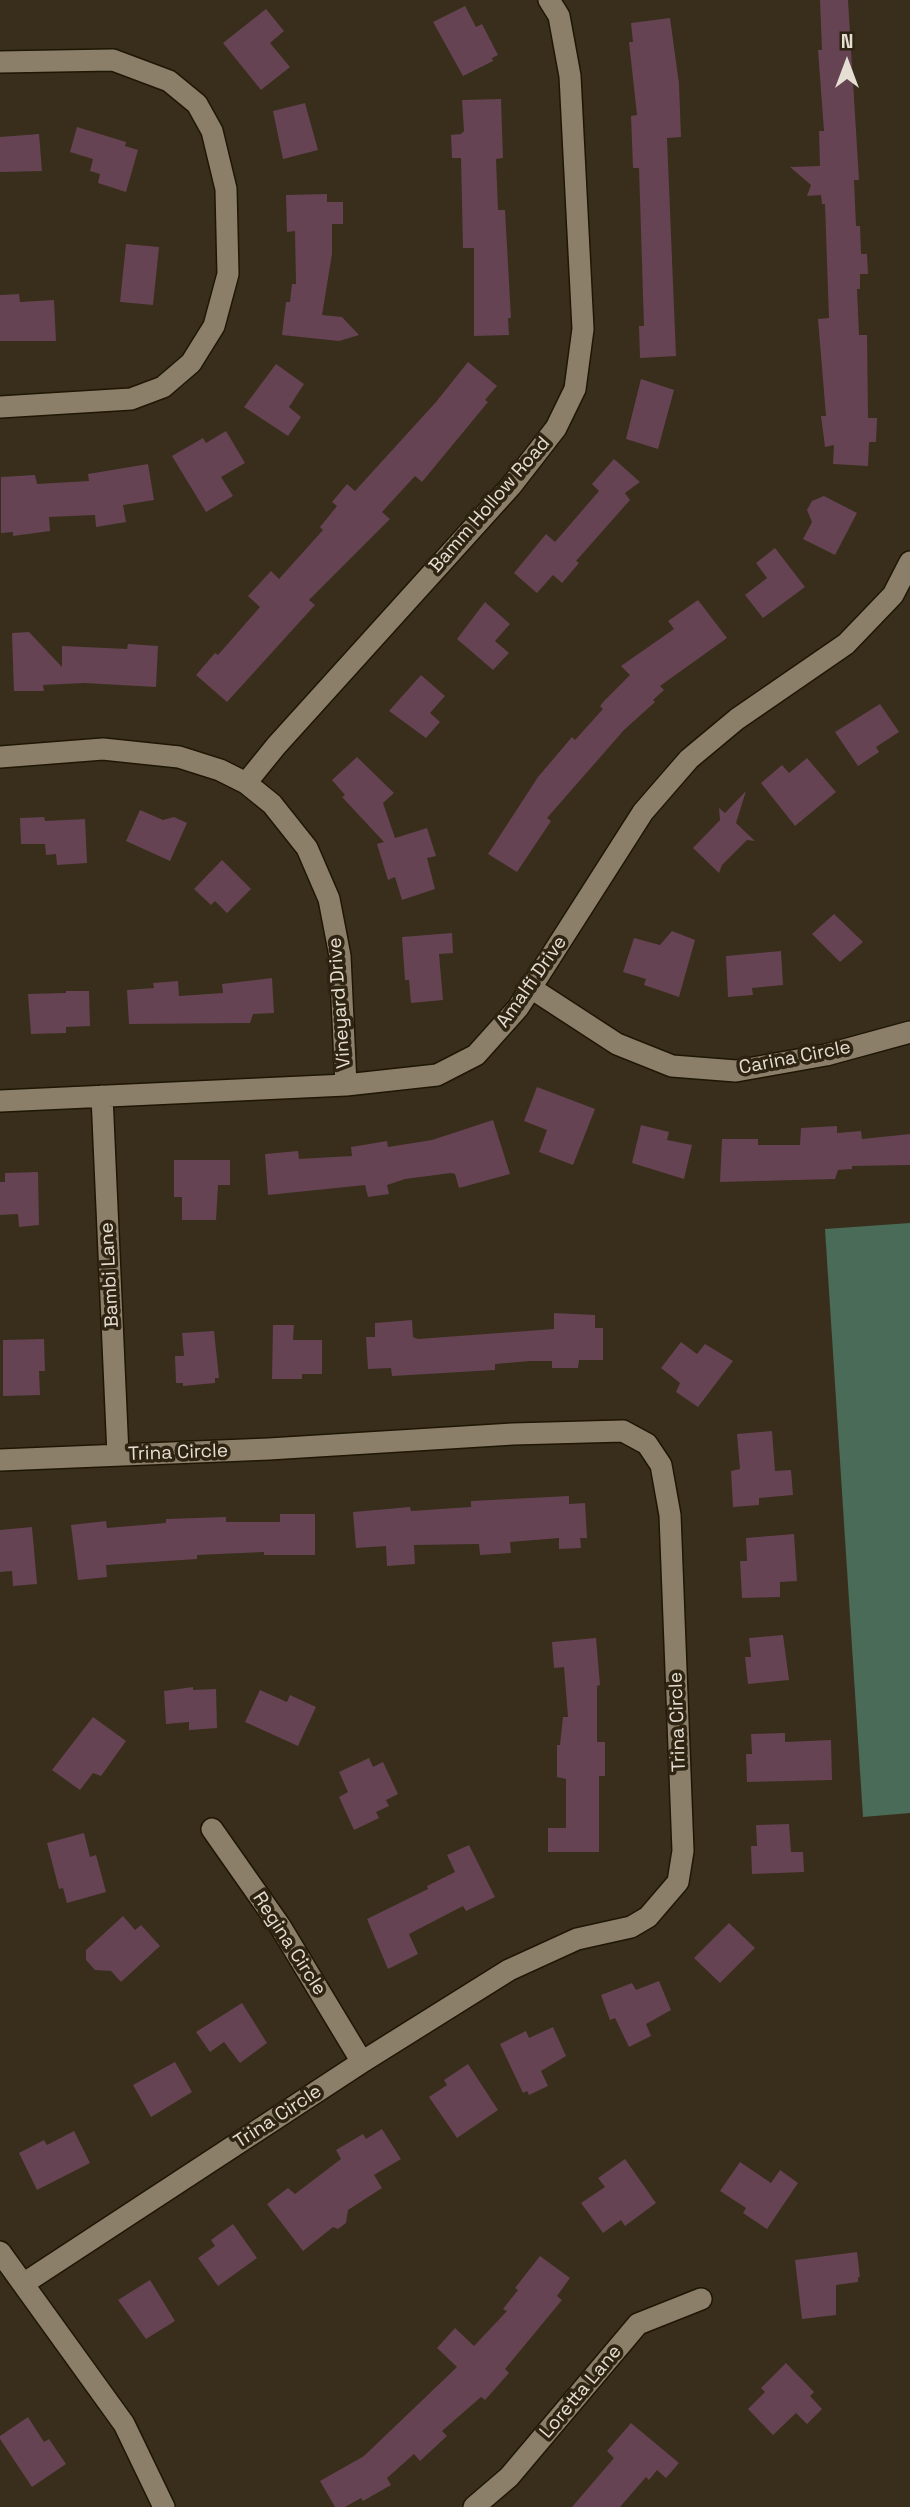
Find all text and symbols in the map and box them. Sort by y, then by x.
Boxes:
north arrow [812,28,882,98]
text: N [841,29,853,54]
street label: Bamm Hollow Road [425,432,555,578]
street label: Amalfi Drive [492,932,572,1032]
street label: Vineyard Drive [324,937,356,1069]
street label: Carina Circle [737,1036,853,1080]
street label: Bambi Lane [96,1222,124,1328]
street label: Trina Circle [128,1440,228,1466]
street label: Trina Circle [665,1672,691,1772]
street label: Regina Circle [247,1888,331,2000]
street label: Trina Circle [230,2080,326,2154]
street label: Loretta Lane [535,2341,627,2443]

